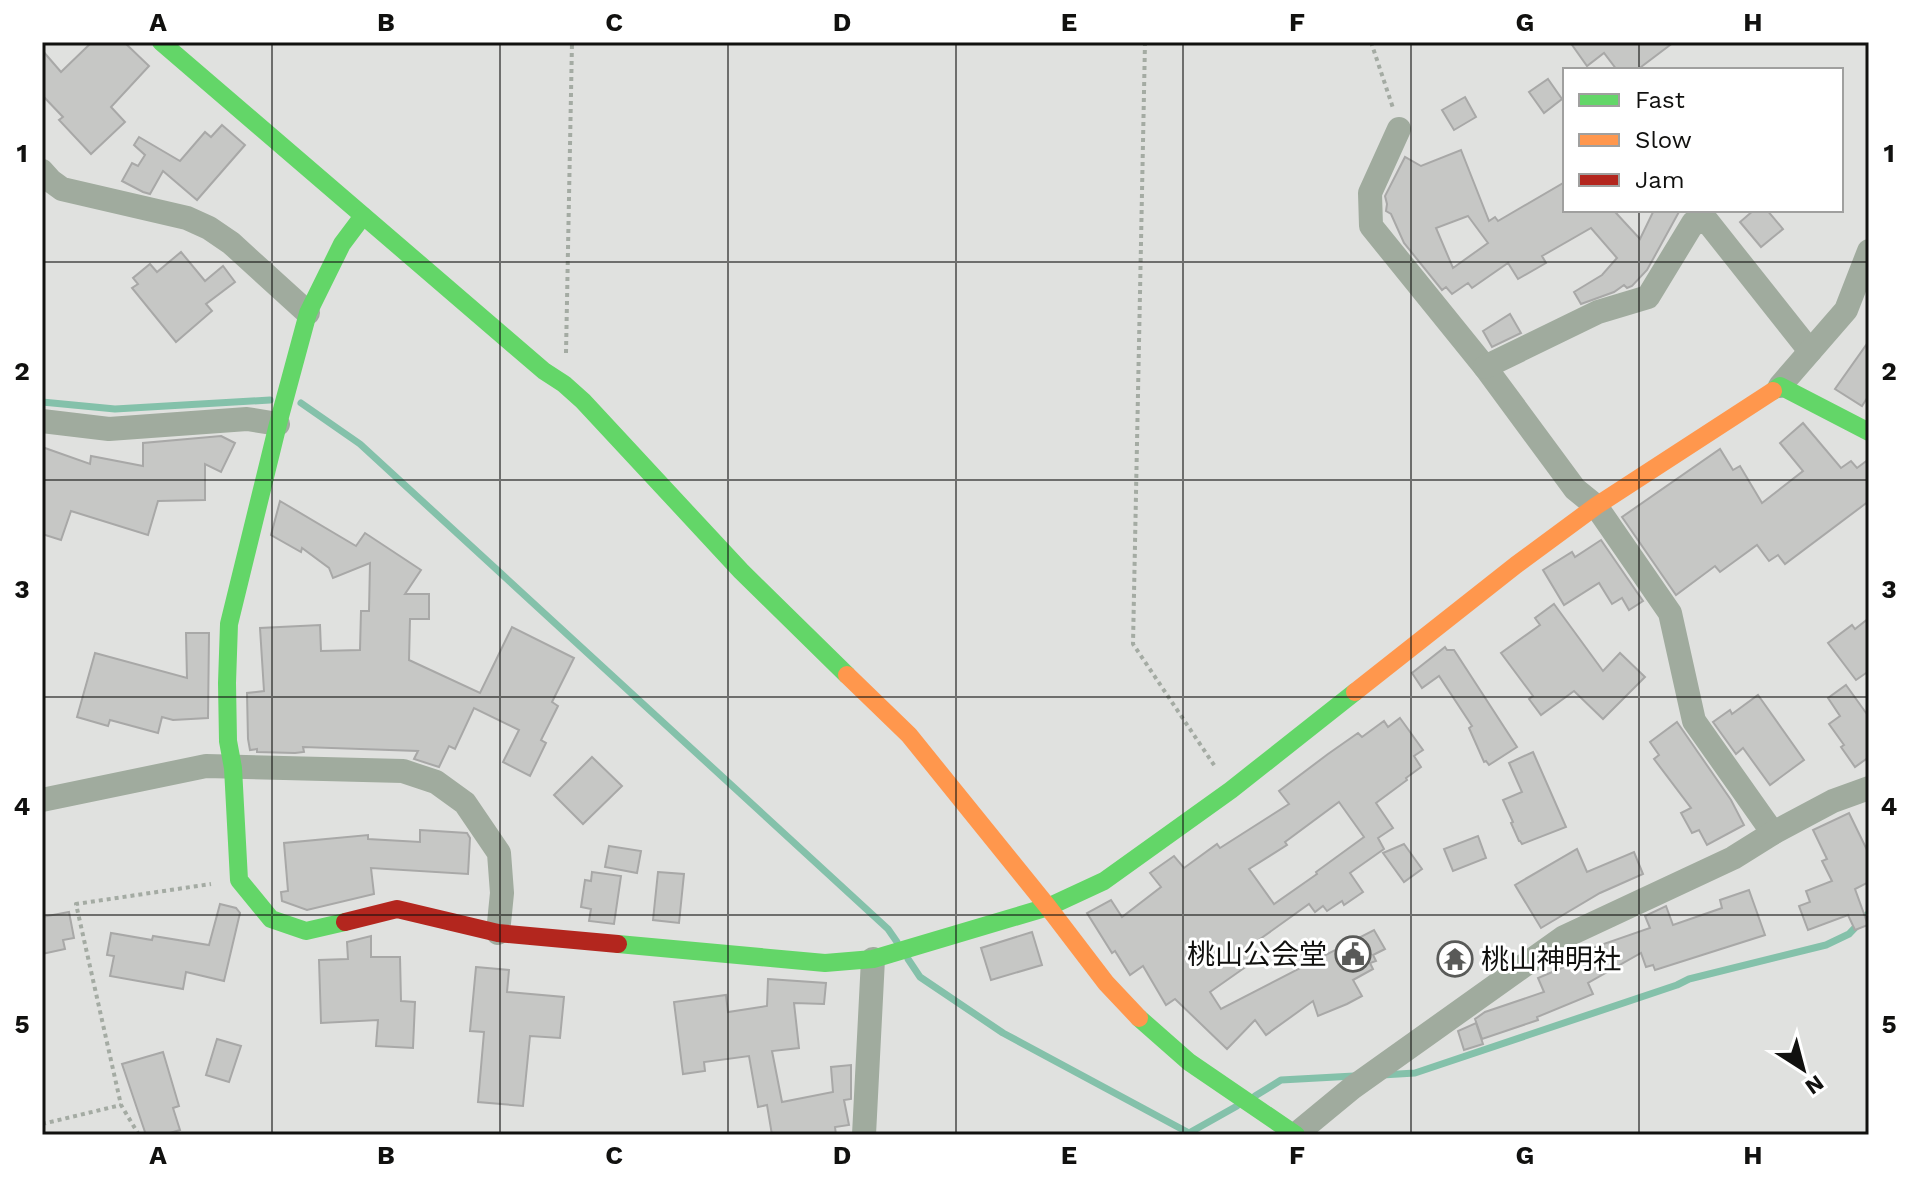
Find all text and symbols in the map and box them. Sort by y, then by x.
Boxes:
text: A [149,7,167,37]
text: B [377,7,395,37]
text: C [605,7,623,37]
text: D [833,7,851,37]
text: E [1061,7,1077,37]
text: F [1289,7,1305,37]
text: G [1516,7,1534,37]
text: H [1743,7,1763,37]
legend [1563,68,1843,212]
text: Fast [1635,86,1685,114]
text: Slow [1635,126,1692,154]
text: 1 [16,138,28,168]
text: 1 [1883,138,1895,168]
text: Jam [1635,166,1685,194]
text: 2 [14,356,30,386]
text: 2 [1881,356,1897,386]
text: 3 [14,574,30,604]
text: 3 [1881,574,1897,604]
text: 4 [14,791,31,821]
text: 4 [1881,791,1898,821]
public building icon: 桃山公会堂 [1334,935,1372,973]
place label: 桃山公会堂 [1187,938,1327,971]
temple icon: 桃山神明社 [1436,940,1474,978]
place label: 桃山神明社 [1481,943,1621,976]
text: 5 [14,1009,30,1039]
text: 5 [1881,1009,1897,1039]
north arrow [1763,1029,1843,1109]
text: N [1801,1070,1828,1100]
text: A [149,1140,167,1170]
text: B [377,1140,395,1170]
text: C [605,1140,623,1170]
text: D [833,1140,851,1170]
text: E [1061,1140,1077,1170]
text: F [1289,1140,1305,1170]
text: G [1516,1140,1534,1170]
text: H [1743,1140,1763,1170]

